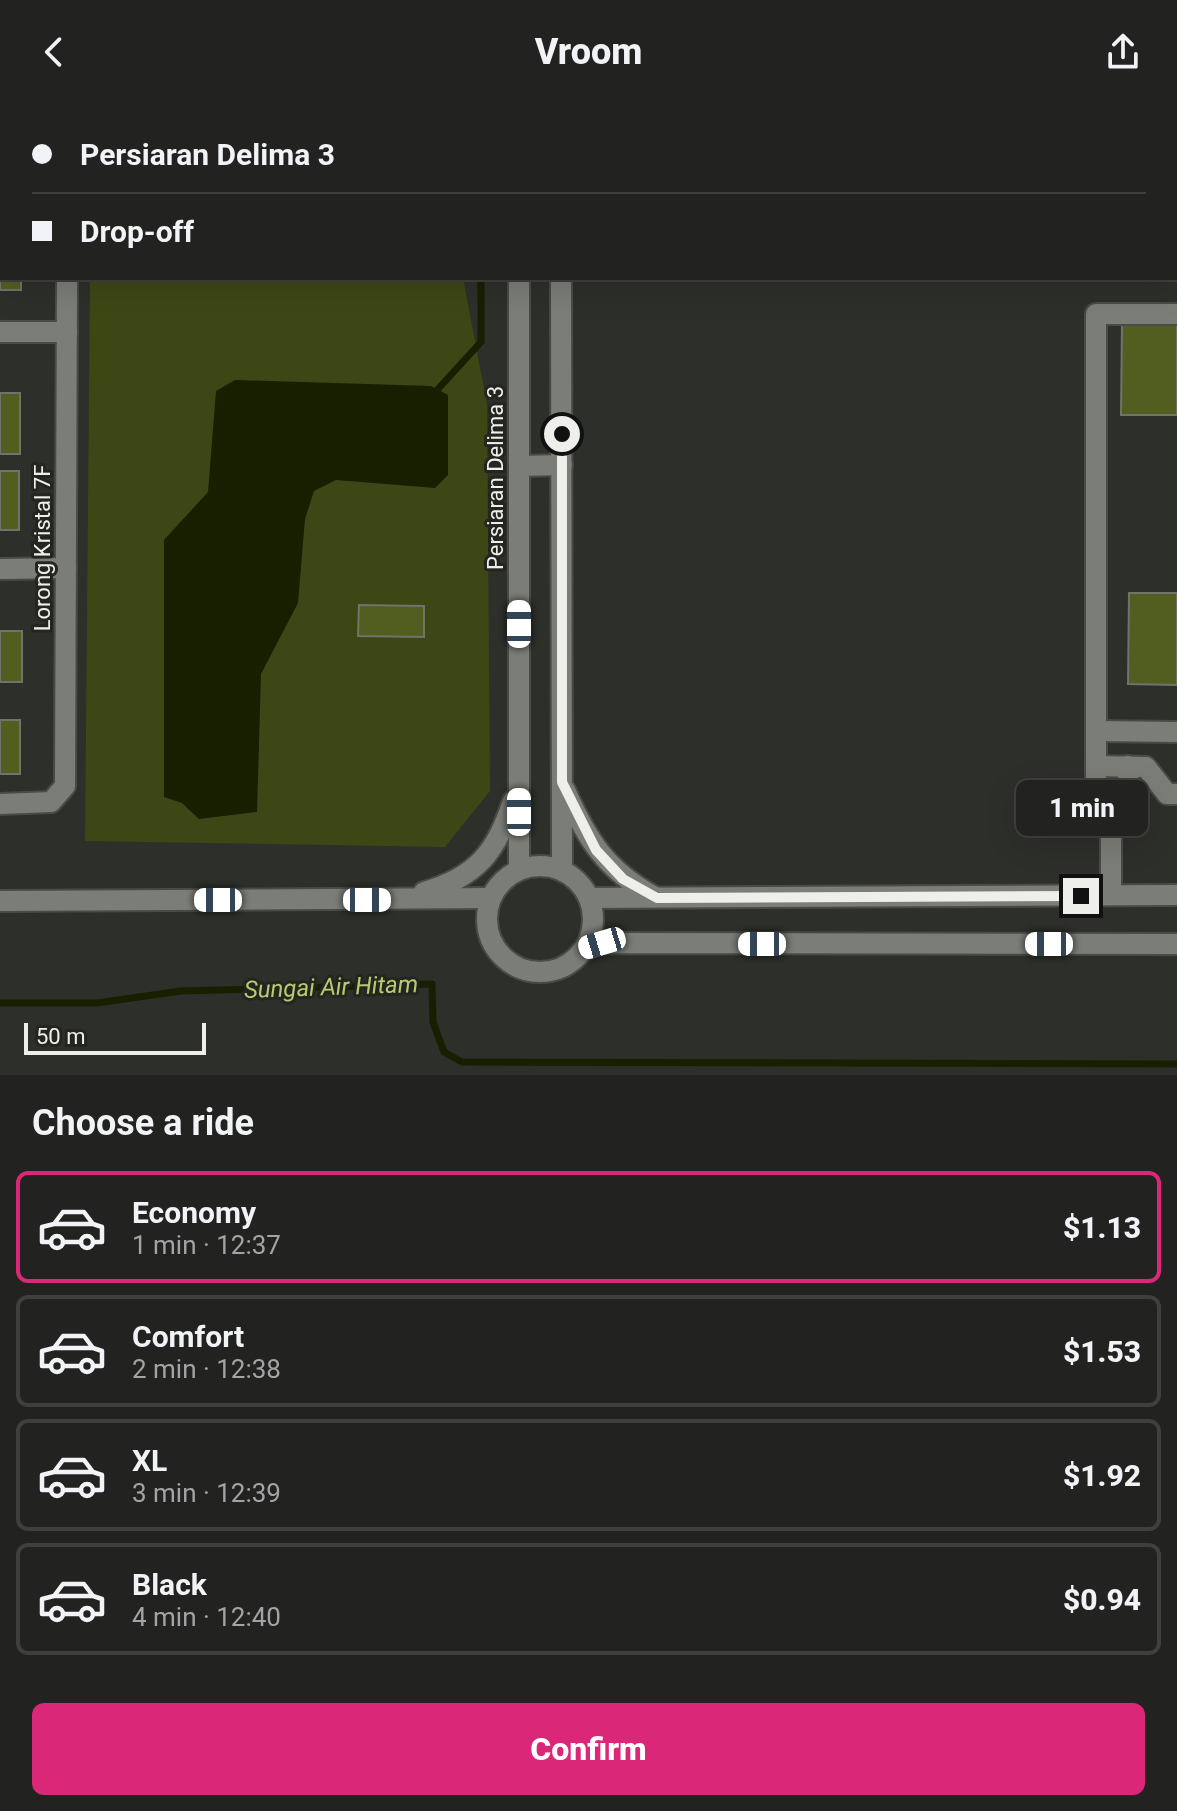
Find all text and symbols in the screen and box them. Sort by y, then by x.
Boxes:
icon: back [32,30,76,74]
icon: share [1101,30,1145,74]
text: Vroom [535,31,642,73]
text: Persiaran Delima 3 [80,137,335,172]
text: Drop-off [80,214,194,249]
street label: Persiaran Delima 3 [483,386,508,570]
route start [544,416,580,452]
street label: Lorong Kristal 7F [30,465,55,631]
car [507,600,531,648]
callout: 1 min [1015,780,1147,836]
car [507,788,531,836]
text: 1 min [1049,793,1115,823]
route end [1063,878,1099,914]
car [194,888,242,912]
car [343,888,391,912]
car [576,925,628,961]
car [738,932,786,956]
car [1025,932,1073,956]
water label: Sungai Air Hitam [243,970,419,1004]
scale bar [24,1019,206,1055]
text: 50 m [36,1024,85,1049]
text: Choose a ride [32,1102,254,1144]
icon: car [36,1191,108,1263]
text: Economy [132,1195,256,1230]
text: $1.13 [1063,1210,1141,1245]
text: 1 min · 12:37 [132,1230,281,1260]
icon: car [36,1315,108,1387]
text: Comfort [132,1319,244,1354]
text: $1.53 [1063,1334,1141,1369]
text: 2 min · 12:38 [132,1354,281,1384]
icon: car [36,1439,108,1511]
text: XL [132,1443,167,1478]
text: $1.92 [1063,1458,1141,1493]
text: 3 min · 12:39 [132,1478,281,1508]
icon: car [36,1563,108,1635]
text: Black [132,1567,207,1602]
text: $0.94 [1063,1582,1141,1617]
text: 4 min · 12:40 [132,1602,281,1632]
button: Confirm [32,1703,1145,1795]

